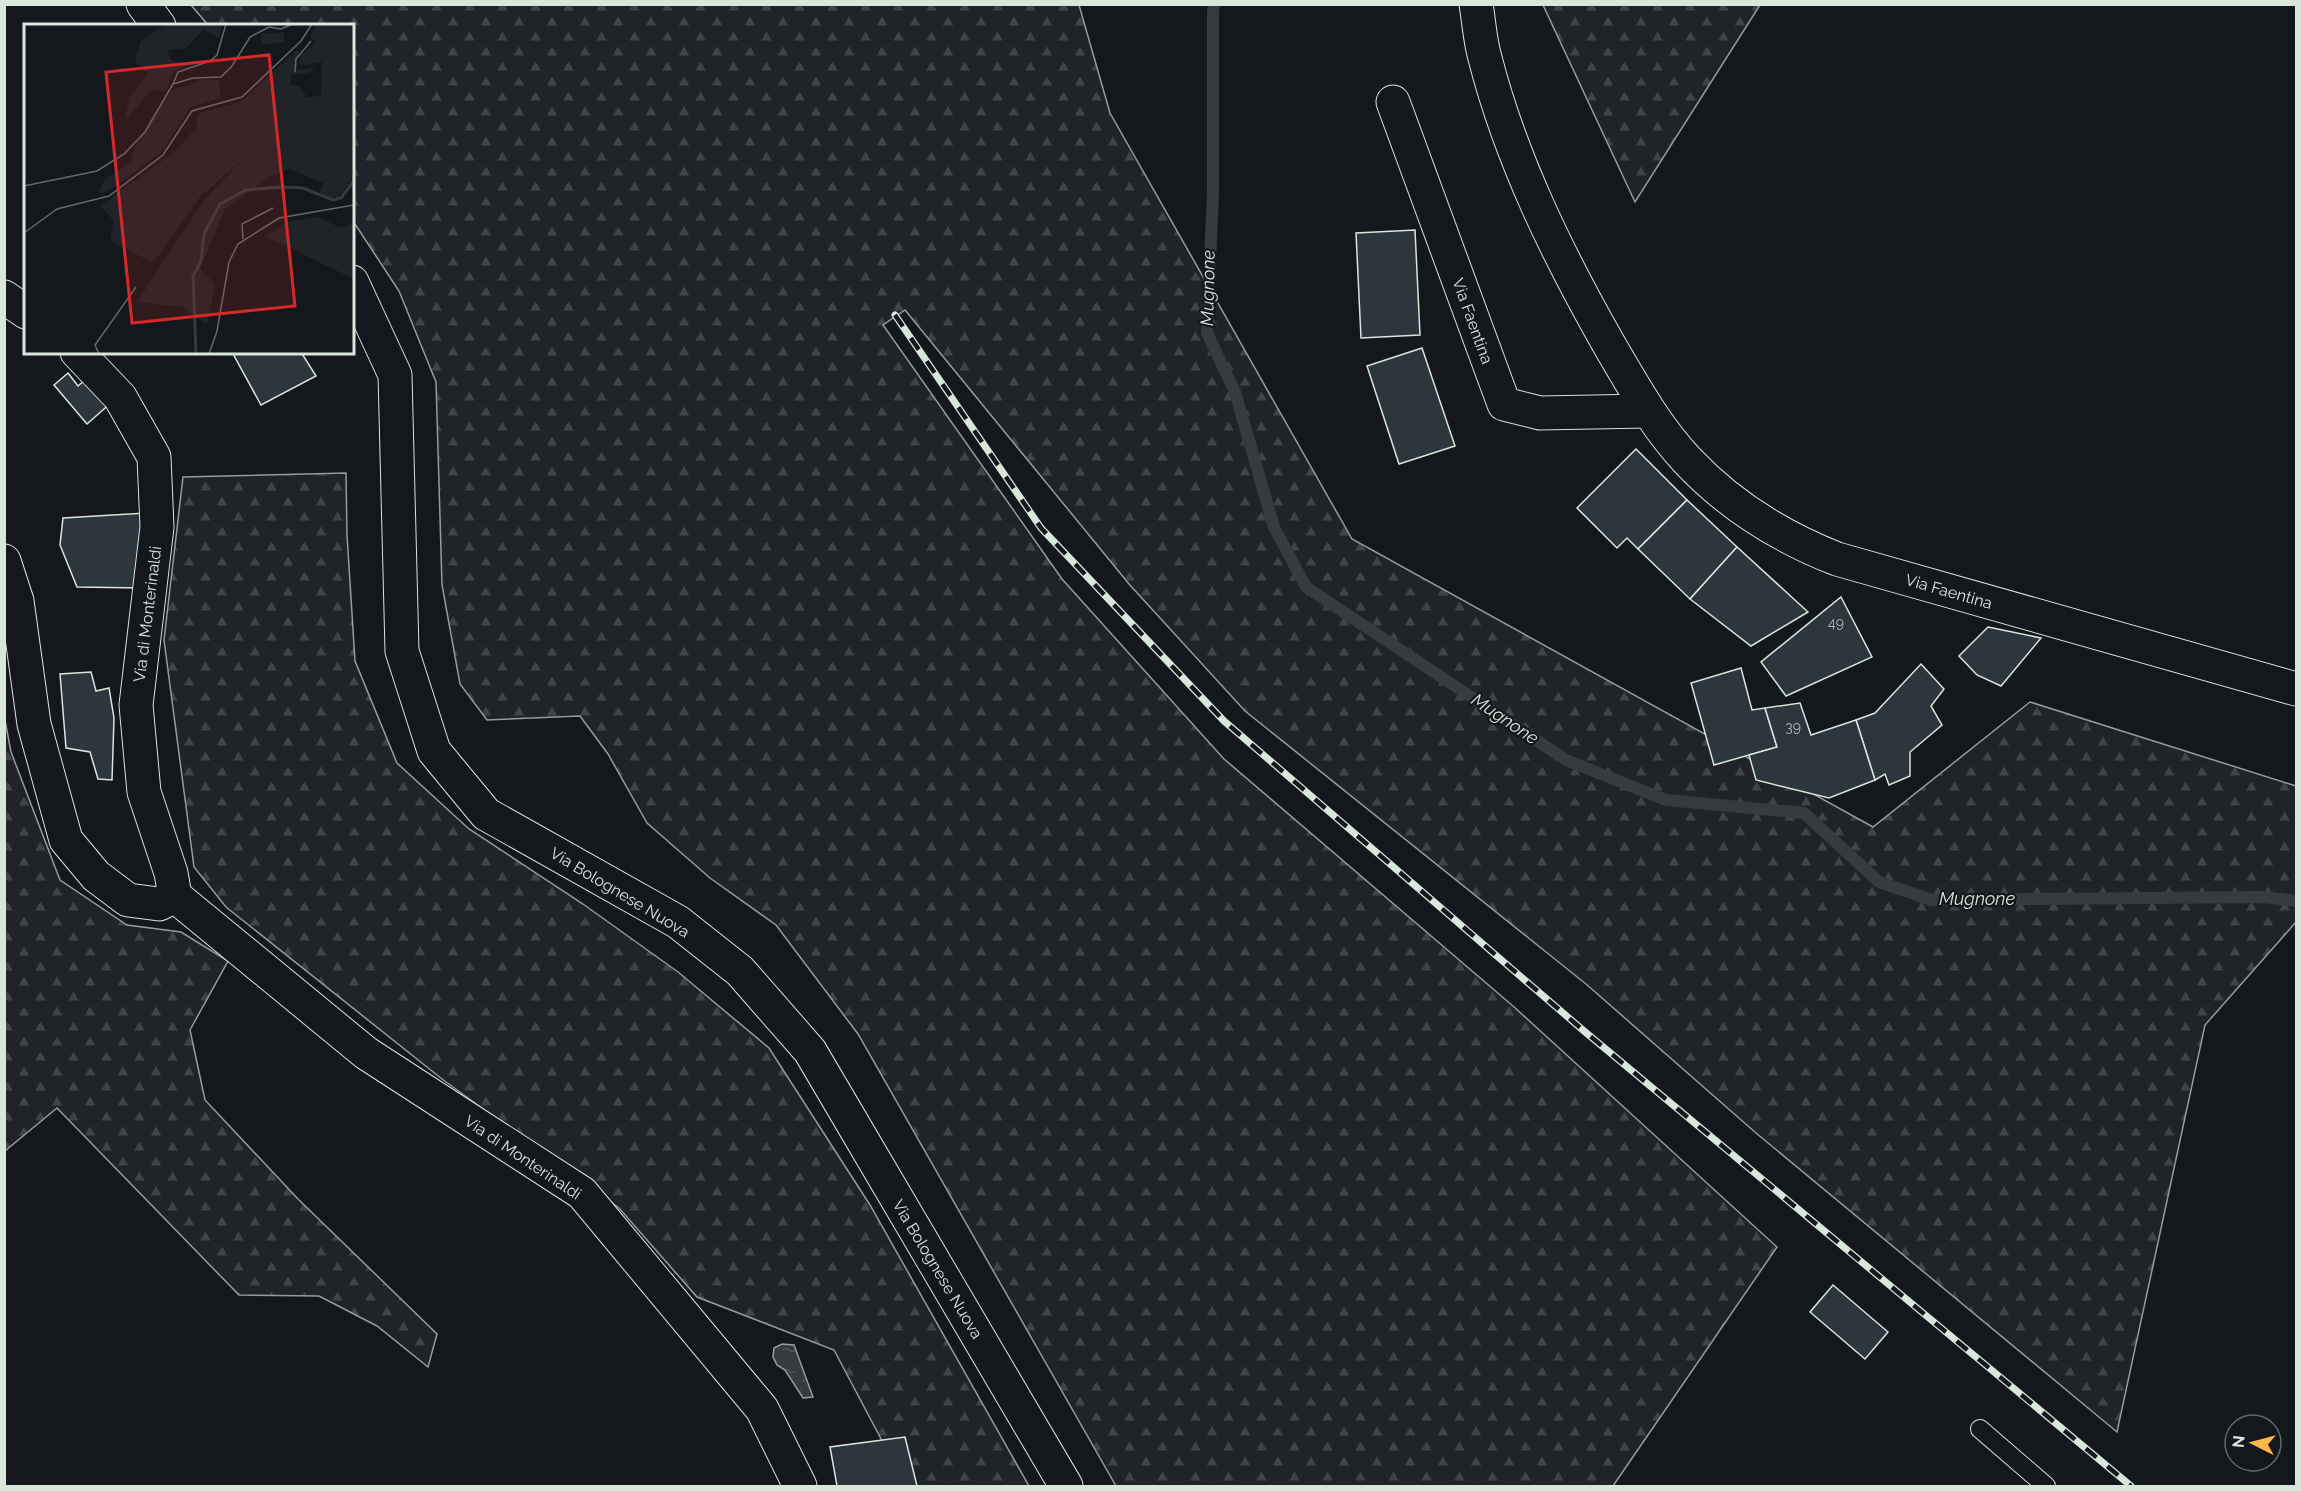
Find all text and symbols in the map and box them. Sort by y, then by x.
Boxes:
inset map [24,24,354,354]
water label: Mugnone [1196,249,1219,326]
street label: Via Faentina [1448,276,1497,367]
street label: Via di Monterinaldi [130,545,165,683]
street label: Via Faentina [1903,570,1995,613]
house number: 49 [1828,615,1844,631]
water label: Mugnone [1468,689,1543,749]
house number: 39 [1785,719,1801,735]
street label: Via Bolognese Nuova [547,843,693,942]
water label: Mugnone [1939,888,2015,909]
street label: Via di Monterinaldi [461,1111,585,1204]
street label: Via Bolognese Nuova [888,1196,987,1342]
north arrow [2223,1413,2283,1473]
text: N [2228,1434,2249,1449]

